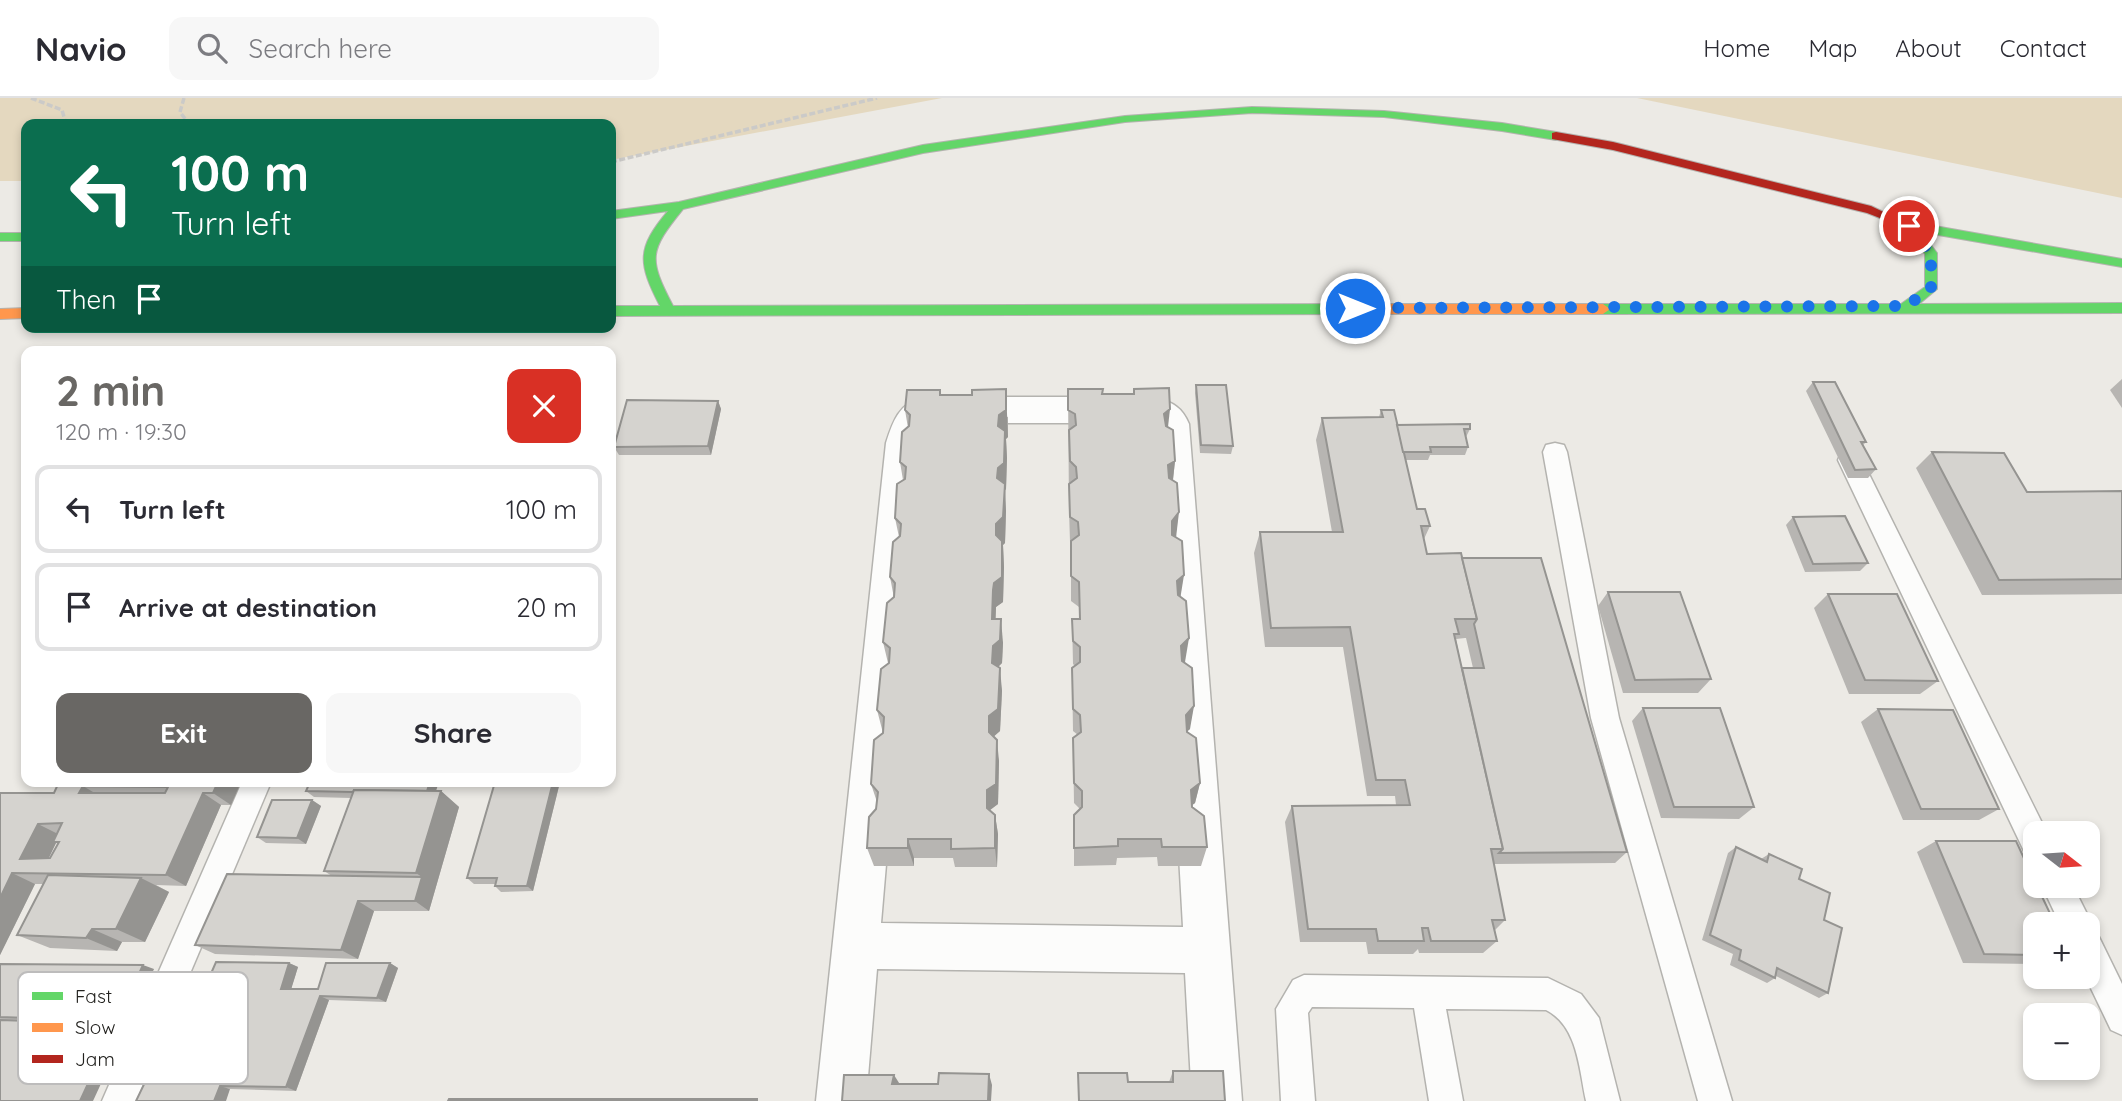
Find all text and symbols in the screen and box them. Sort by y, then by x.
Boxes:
search box [169,17,659,80]
text: Navio [35,28,127,69]
icon: search [193,29,231,67]
text: Search here [249,32,392,65]
text: Home [1703,33,1770,63]
text: Map [1808,33,1857,63]
text: About [1895,33,1962,63]
text: Contact [2000,33,2087,63]
text: 100 m [171,142,309,203]
icon: left [56,147,147,238]
pin [1879,196,1939,256]
text: Turn left [171,203,292,243]
icon: arrive [1890,207,1928,245]
position arrow [1318,271,1392,345]
icon: arrive [130,280,168,318]
text: Then [56,283,116,316]
text: 2 min [56,364,165,417]
button: close [507,369,581,443]
text: 120 m · 19:30 [56,417,187,446]
icon: left [60,490,98,528]
text: Turn left [119,493,226,526]
text: 100 m [506,493,577,526]
icon: arrive [60,588,98,626]
text: Arrive at destination [119,591,377,624]
text: 20 m [516,591,577,624]
button: Exit [56,693,312,773]
button: Share [326,693,581,773]
north arrow [2023,821,2100,898]
map controls [2023,821,2100,1080]
button: + [2023,912,2100,989]
legend [18,972,248,1084]
text: Fast [75,984,112,1008]
button: − [2023,1003,2100,1080]
text: Slow [75,1015,116,1039]
text: Jam [75,1047,115,1071]

